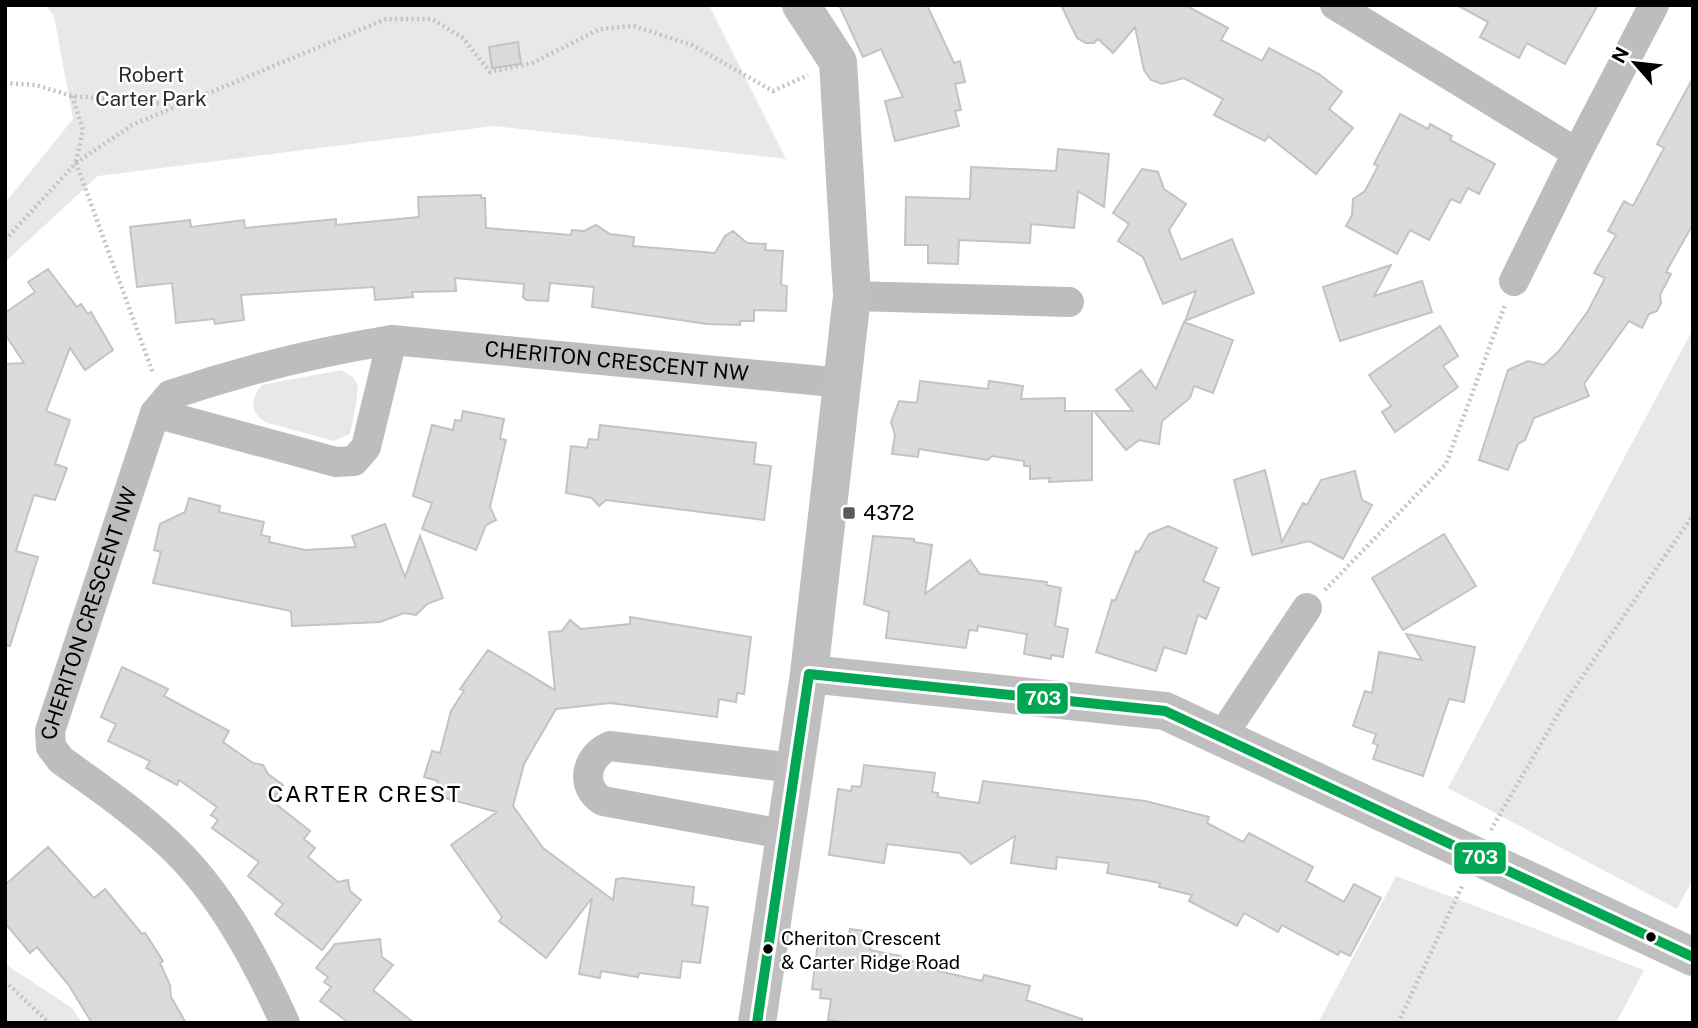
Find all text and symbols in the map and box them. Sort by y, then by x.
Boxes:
north arrow [1600,28,1670,98]
text: N [1607,43,1633,67]
park label: Robert Carter Park [95,62,207,111]
street label: CHERITON CRESCENT NW [484,336,750,386]
street label: CHERITON CRESCENT NW [37,483,142,740]
place label: 4372 [863,500,914,525]
marker: 4372 [841,505,857,521]
line badge: 703 [1016,682,1069,715]
text: 703 [1025,687,1061,709]
district label: CARTER CREST [268,780,462,807]
line badge: 703 [1453,841,1507,875]
text: 703 [1462,846,1498,868]
place label: Cheriton Crescent & Carter Ridge Road [781,927,960,973]
unlabelled marker [1644,930,1658,944]
marker: Cheriton Crescent & Carter Ridge Road [761,942,775,956]

